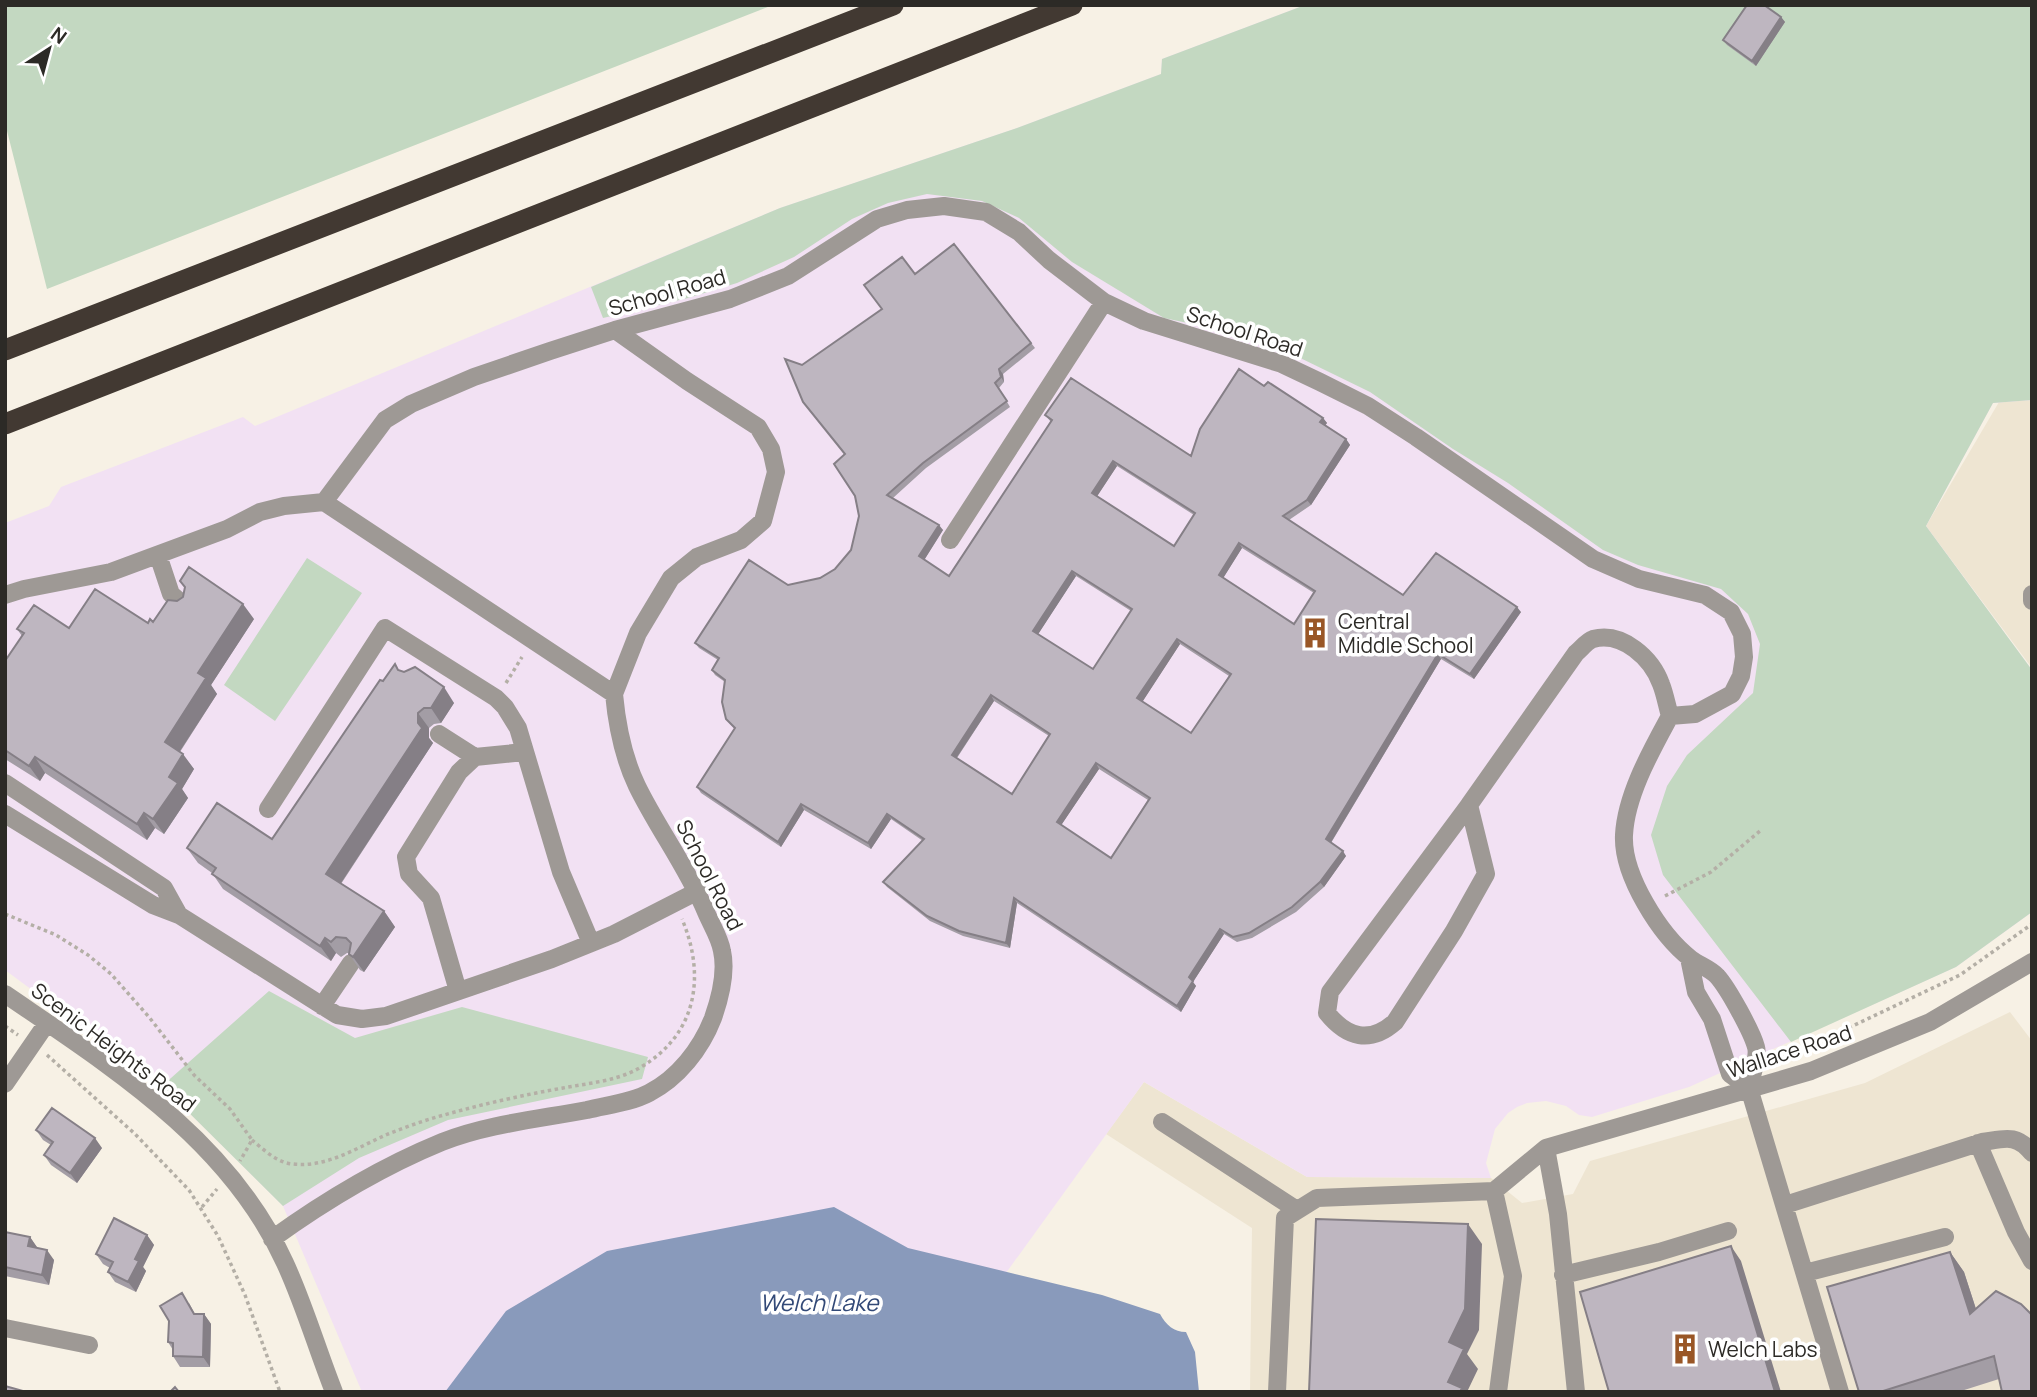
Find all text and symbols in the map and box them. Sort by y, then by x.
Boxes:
north arrow [14,14,84,84]
text: N [46,21,72,50]
street label: School Road [605,262,729,322]
street label: School Road [1183,299,1307,363]
place label: Central Middle School [1338,607,1474,659]
building icon: Central Middle School [1298,616,1332,650]
street label: School Road [670,815,750,935]
street label: Scenic Heights Road [26,976,202,1118]
street label: Wallace Road [1723,1018,1855,1084]
water label: Welch Lake [759,1286,880,1318]
building icon: Welch Labs [1668,1332,1702,1366]
place label: Welch Labs [1708,1335,1818,1363]

